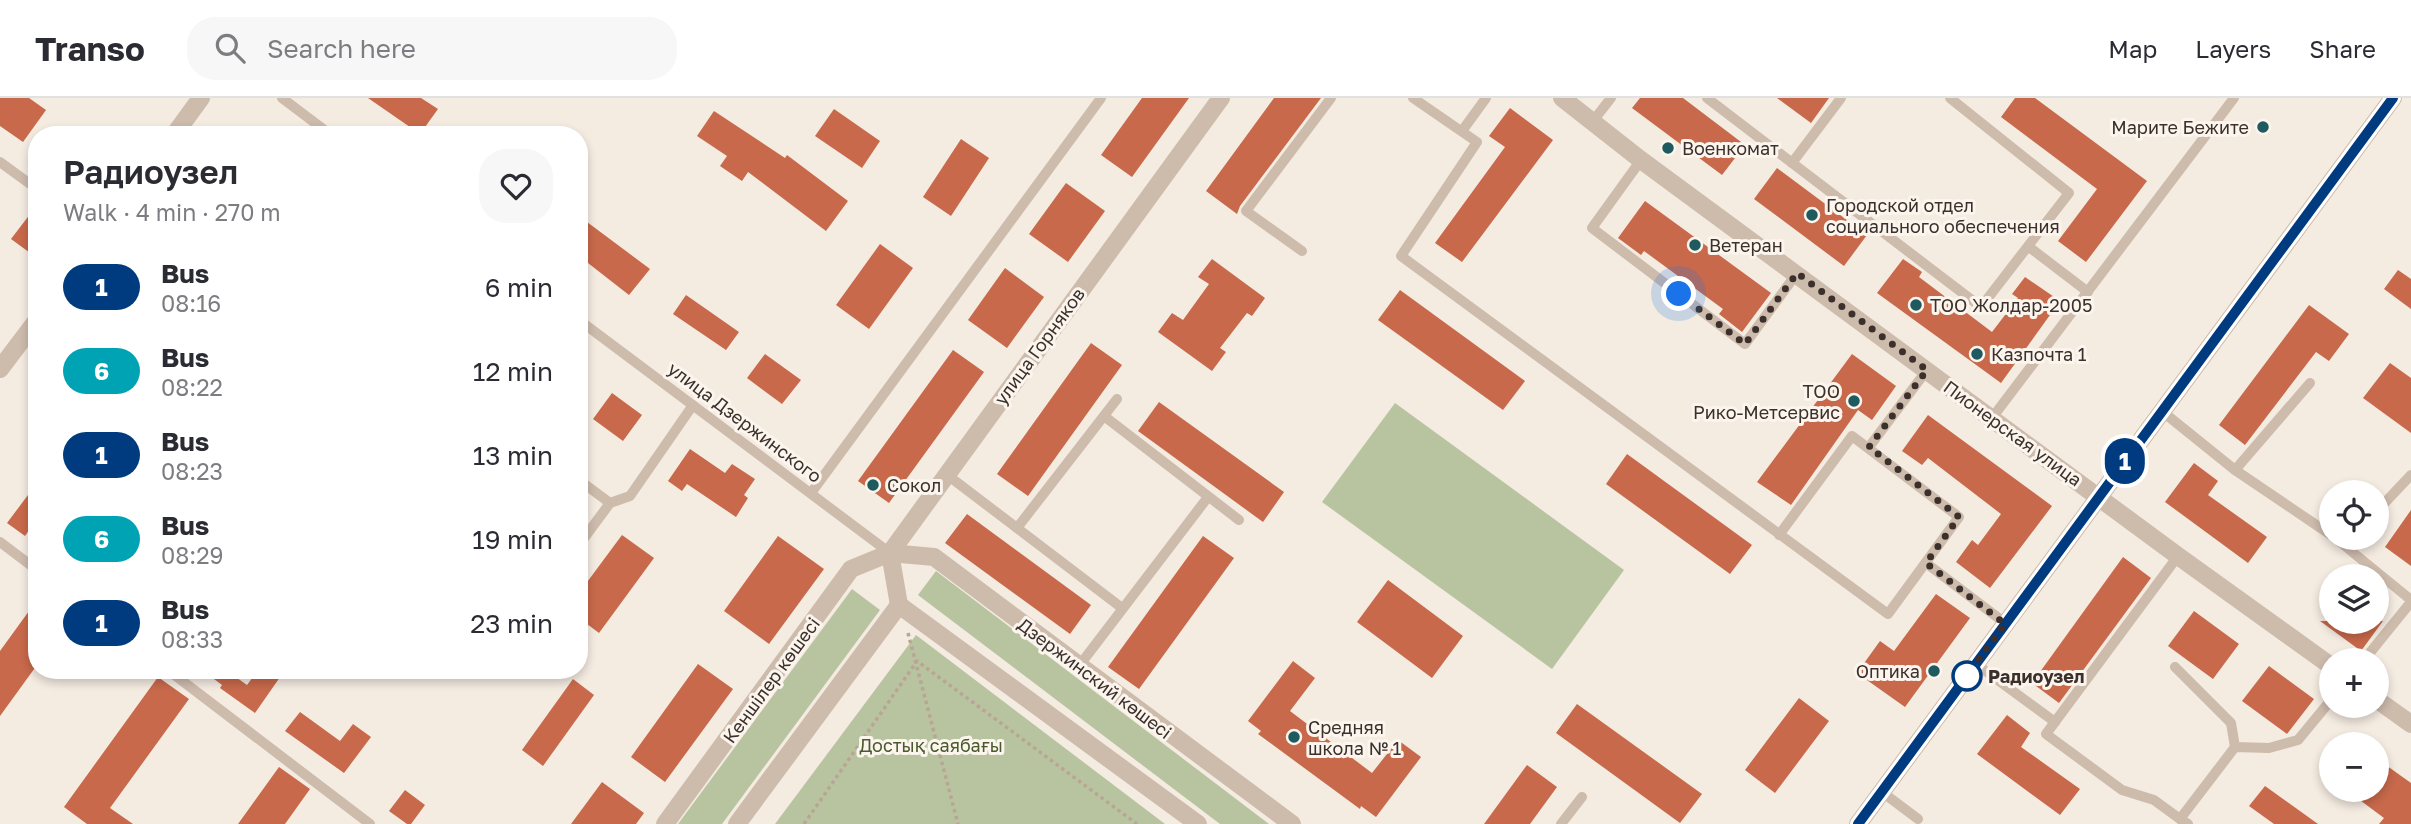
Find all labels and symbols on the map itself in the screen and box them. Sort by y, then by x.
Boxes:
place label: Марите Бежите [2111,116,2249,138]
marker: Марите Бежите [2255,119,2271,135]
place label: Военкомат [1682,137,1779,159]
marker: Военкомат [1660,140,1676,156]
place label: Городской отдел социального обеспечения [1826,194,2060,237]
marker: Городской отдел социального обеспечения [1804,207,1820,223]
place label: Ветеран [1709,234,1783,256]
marker: Ветеран [1687,237,1703,253]
your location [1661,276,1696,311]
street label: улица Горняков [989,283,1089,409]
place label: ТОО Жолдар-2005 [1930,294,2092,316]
marker: ТОО Жолдар-2005 [1908,297,1924,313]
place label: Казпочта 1 [1991,343,2087,365]
marker: Казпочта 1 [1969,346,1985,362]
street label: улица Дзержинского [664,357,826,487]
street label: Пионерская улица [1940,375,2086,491]
place label: ТОО Рико-Метсервис [1693,380,1840,423]
marker: ТОО Рико-Метсервис [1846,393,1862,409]
line badge: 1 [2102,438,2148,484]
place label: Сокол [887,474,941,496]
marker: Сокол [865,477,881,493]
street label: Кеншілер көшесі [718,613,824,747]
street label: Дзержинский көшесі [1014,613,1176,743]
place label: Оптика [1856,660,1920,682]
marker: Радиоузел [1952,661,1982,691]
marker: Оптика [1926,663,1942,679]
place label: Радиоузел [1988,665,2085,687]
place label: Средняя школа № 1 [1308,716,1402,759]
marker: Средняя школа № 1 [1286,729,1302,745]
park label: Достық саябағы [859,734,1003,756]

